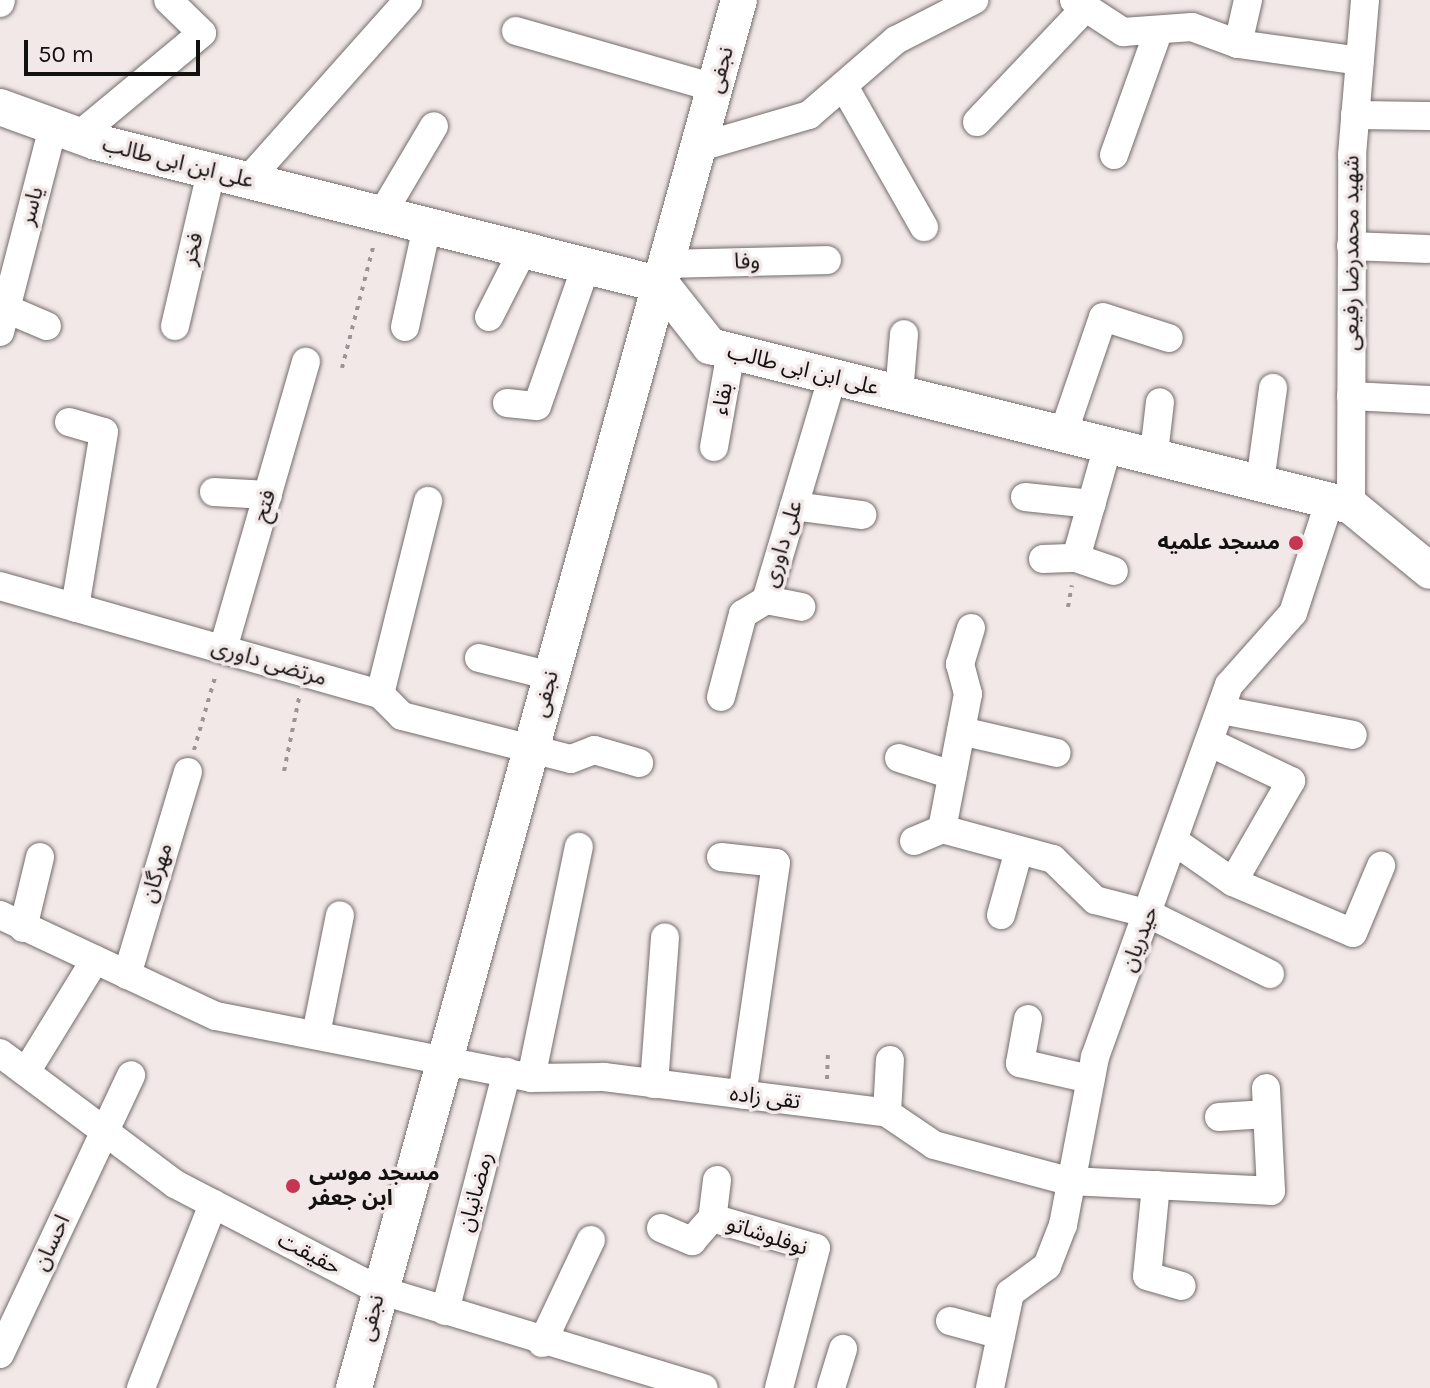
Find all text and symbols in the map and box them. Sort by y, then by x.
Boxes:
scale bar [28,24,204,74]
text: 50 m [38,40,94,68]
street label: نجفی [702,44,740,96]
street label: علی ابن ابی طالب [100,131,256,195]
street label: شهید محمدرضا رفیعی [1339,155,1365,351]
street label: یاسر [14,184,50,228]
street label: فخر [176,230,210,268]
street label: وفا [734,249,760,275]
street label: علی ابن ابی طالب [725,338,881,402]
street label: بقاء [707,381,739,417]
street label: فتح [248,487,282,525]
street label: علی داوری [757,497,809,591]
place label: مسجد علمیه [1157,530,1280,556]
marker: مسجد علمیه [1287,534,1305,552]
street label: مرتضی داوری [208,634,330,692]
street label: نجفی [527,668,565,720]
street label: مهرگان [135,840,179,906]
street label: حیدریان [1115,902,1165,976]
street label: تقی زاده [728,1081,802,1115]
street label: رمضانیان [453,1149,499,1235]
place label: مسجد موسی ابن جعفر [309,1160,440,1212]
marker: مسجد موسی ابن جعفر [284,1177,302,1195]
street label: احسان [28,1211,76,1275]
street label: نوفلوشاتو [723,1211,811,1261]
street label: حقیقت [273,1227,345,1281]
street label: نجفی [354,1292,390,1344]

